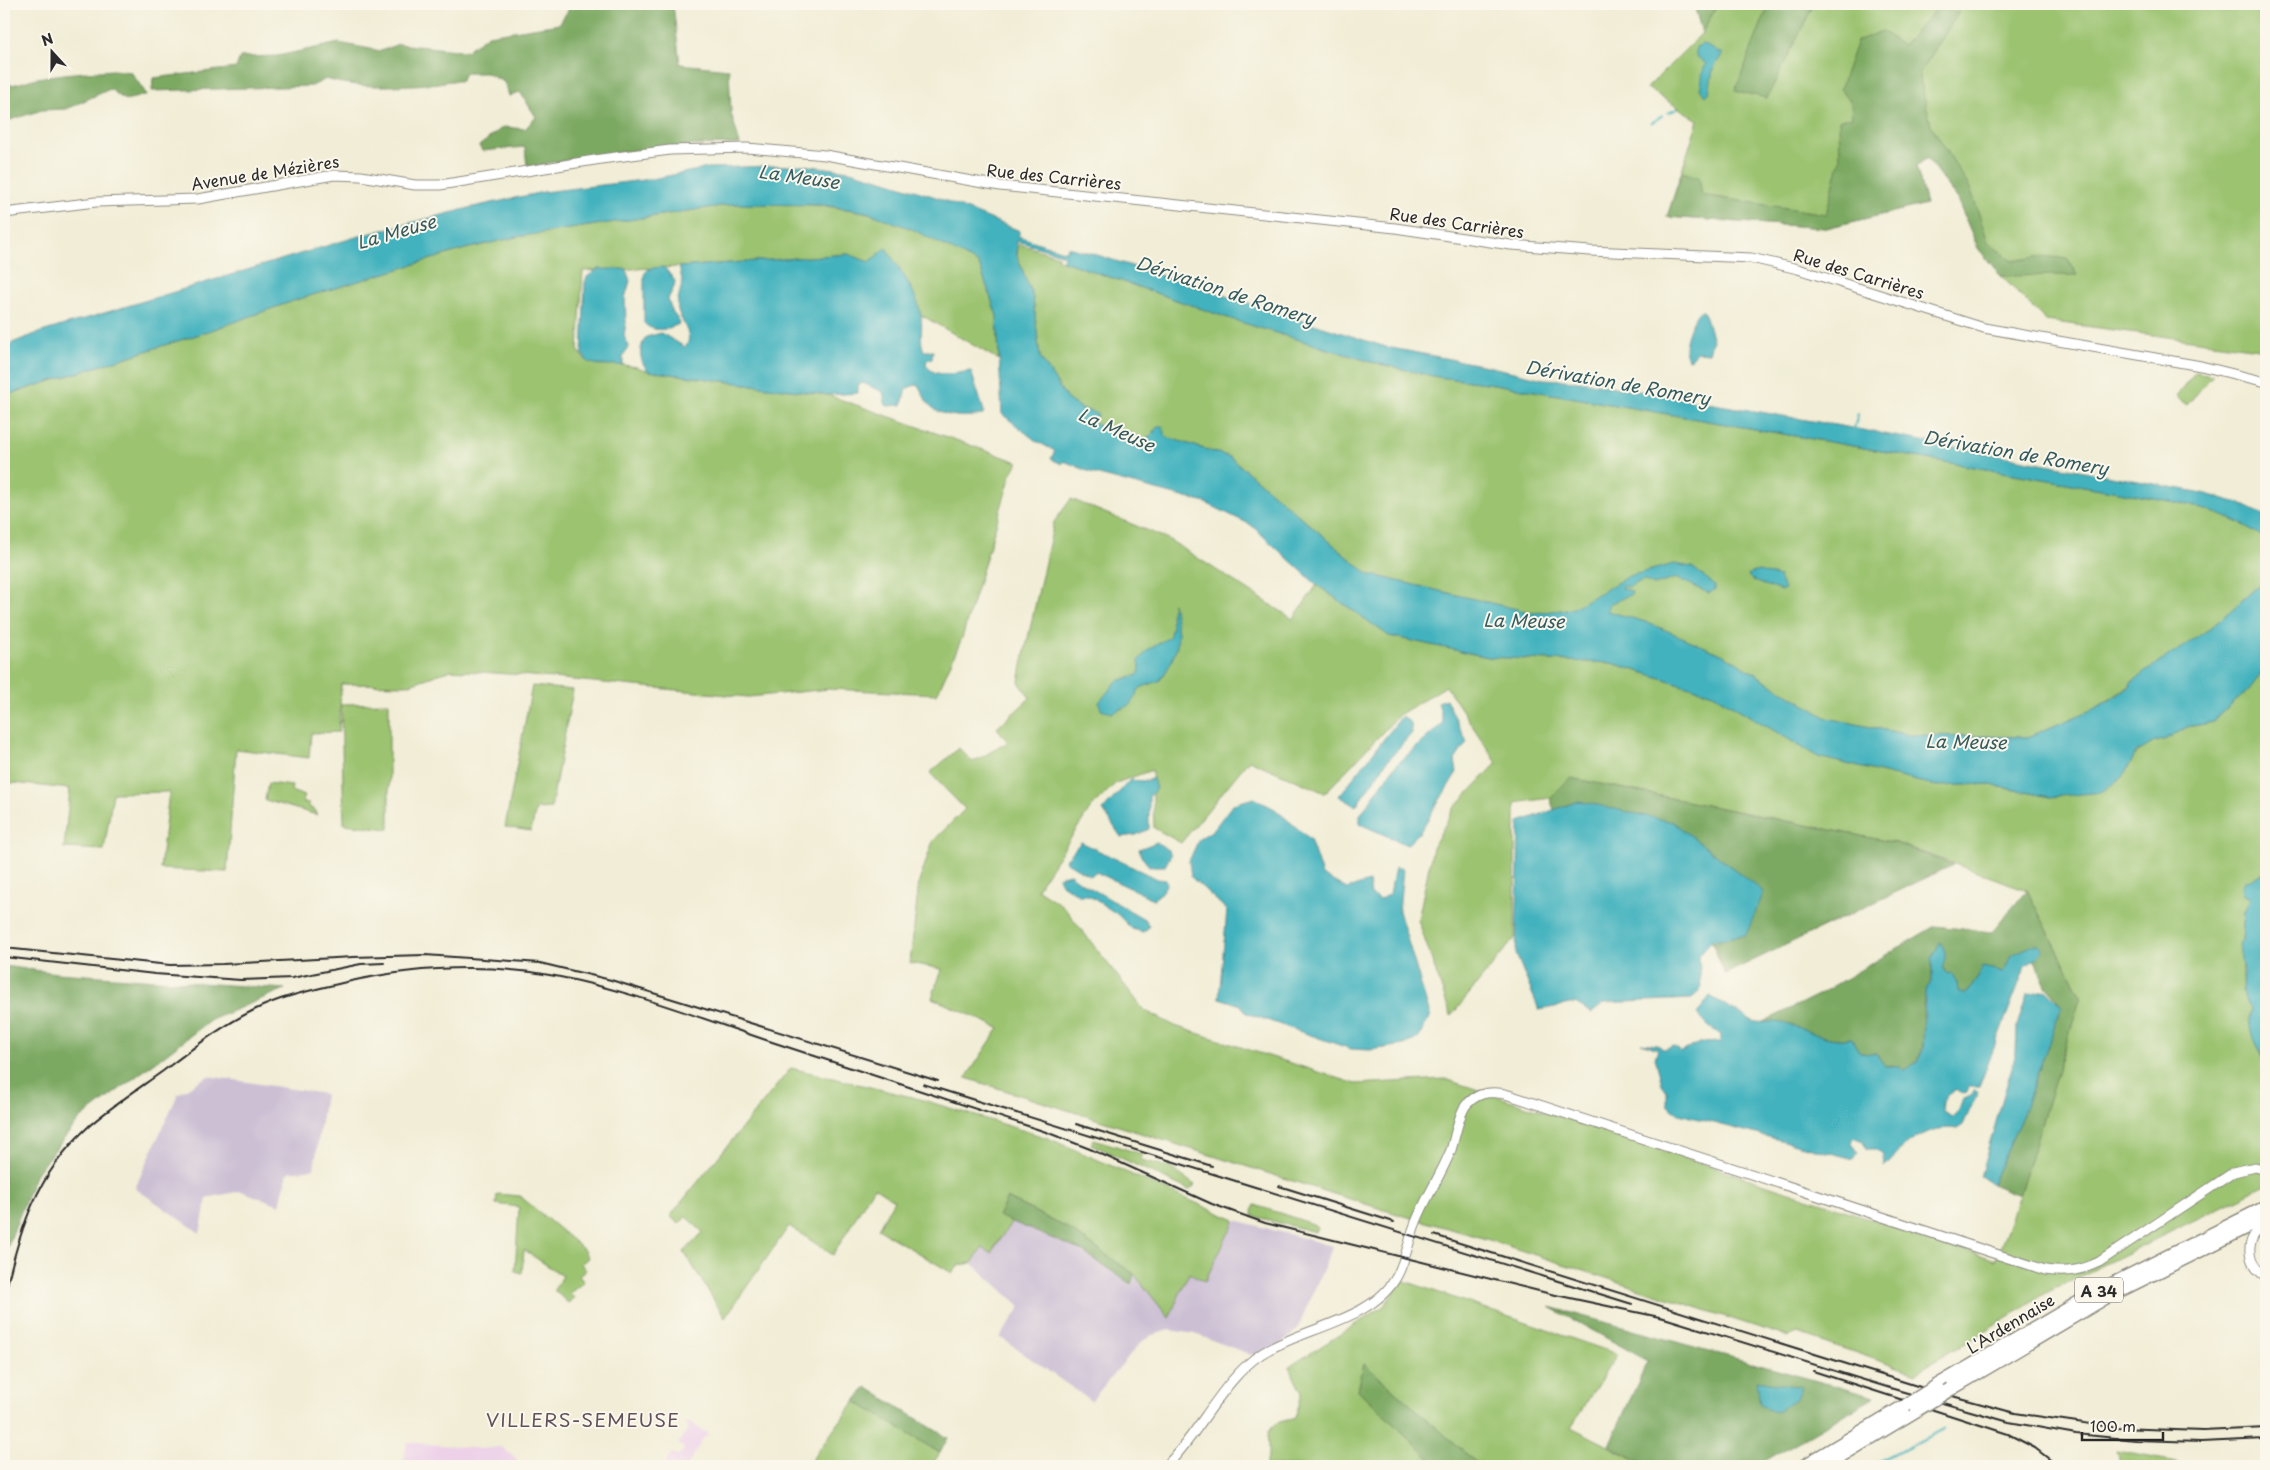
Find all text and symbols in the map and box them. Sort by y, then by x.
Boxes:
north arrow [28,28,78,78]
text: N [38,28,56,51]
street label: Avenue de Mézières [189,148,341,196]
water label: La Meuse [757,157,842,195]
street label: Rue des Carrières [986,157,1122,195]
street label: Rue des Carrières [1388,201,1526,243]
water label: La Meuse [353,206,440,255]
street label: Rue des Carrières [1791,242,1927,304]
water label: Dérivation de Romery [1133,248,1321,332]
water label: Dérivation de Romery [1523,352,1714,412]
water label: La Meuse [1074,400,1161,458]
water label: Dérivation de Romery [1921,422,2112,482]
water label: La Meuse [1483,606,1566,634]
water label: La Meuse [1925,727,2008,755]
road number: A 34 [2075,1278,2123,1302]
street label: L'Ardennaise [1961,1287,2059,1359]
district label: VILLERS-SEMEUSE [486,1405,680,1433]
scale bar [2082,1410,2164,1442]
text: 100 m [2090,1414,2136,1437]

